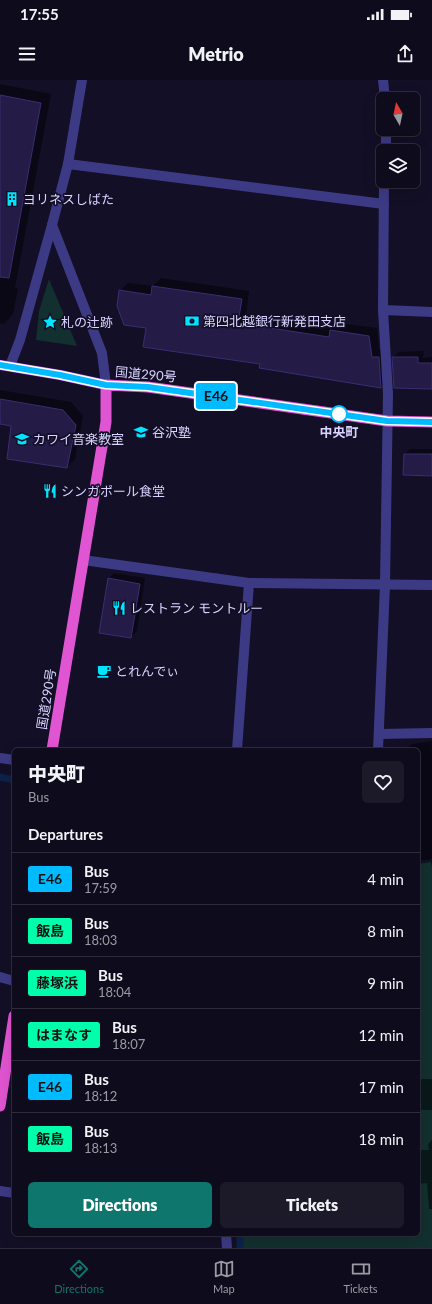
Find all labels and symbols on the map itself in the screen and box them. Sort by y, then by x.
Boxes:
north arrow [376,92,420,136]
building icon: ヨリネスしばた [4,191,20,207]
place label: ヨリネスしばた [23,191,114,207]
bank icon: 第四北越銀行新発田支店 [184,313,200,329]
place label: 第四北越銀行新発田支店 [203,313,346,329]
place icon: 札の辻跡 [42,314,58,330]
place label: 札の辻跡 [61,314,113,330]
street label: 国道290号 [115,363,177,385]
line badge: E46 [193,383,239,409]
marker: 中央町 [330,405,348,423]
school or university icon: 谷沢塾 [133,424,149,440]
place label: 谷沢塾 [152,424,191,440]
place label: 中央町 [319,424,359,440]
school or university icon: カワイ音楽教室 [14,431,30,447]
place label: カワイ音楽教室 [33,431,124,447]
restaurant icon: シンガポール食堂 [42,483,58,499]
place label: シンガポール食堂 [61,483,165,499]
restaurant icon: レストラン モントルー [111,600,127,616]
place label: レストラン モントルー [130,600,263,616]
cafe icon: とれんでぃ [96,663,112,679]
place label: とれんでぃ [115,663,179,679]
street label: 国道290号 [33,667,59,731]

